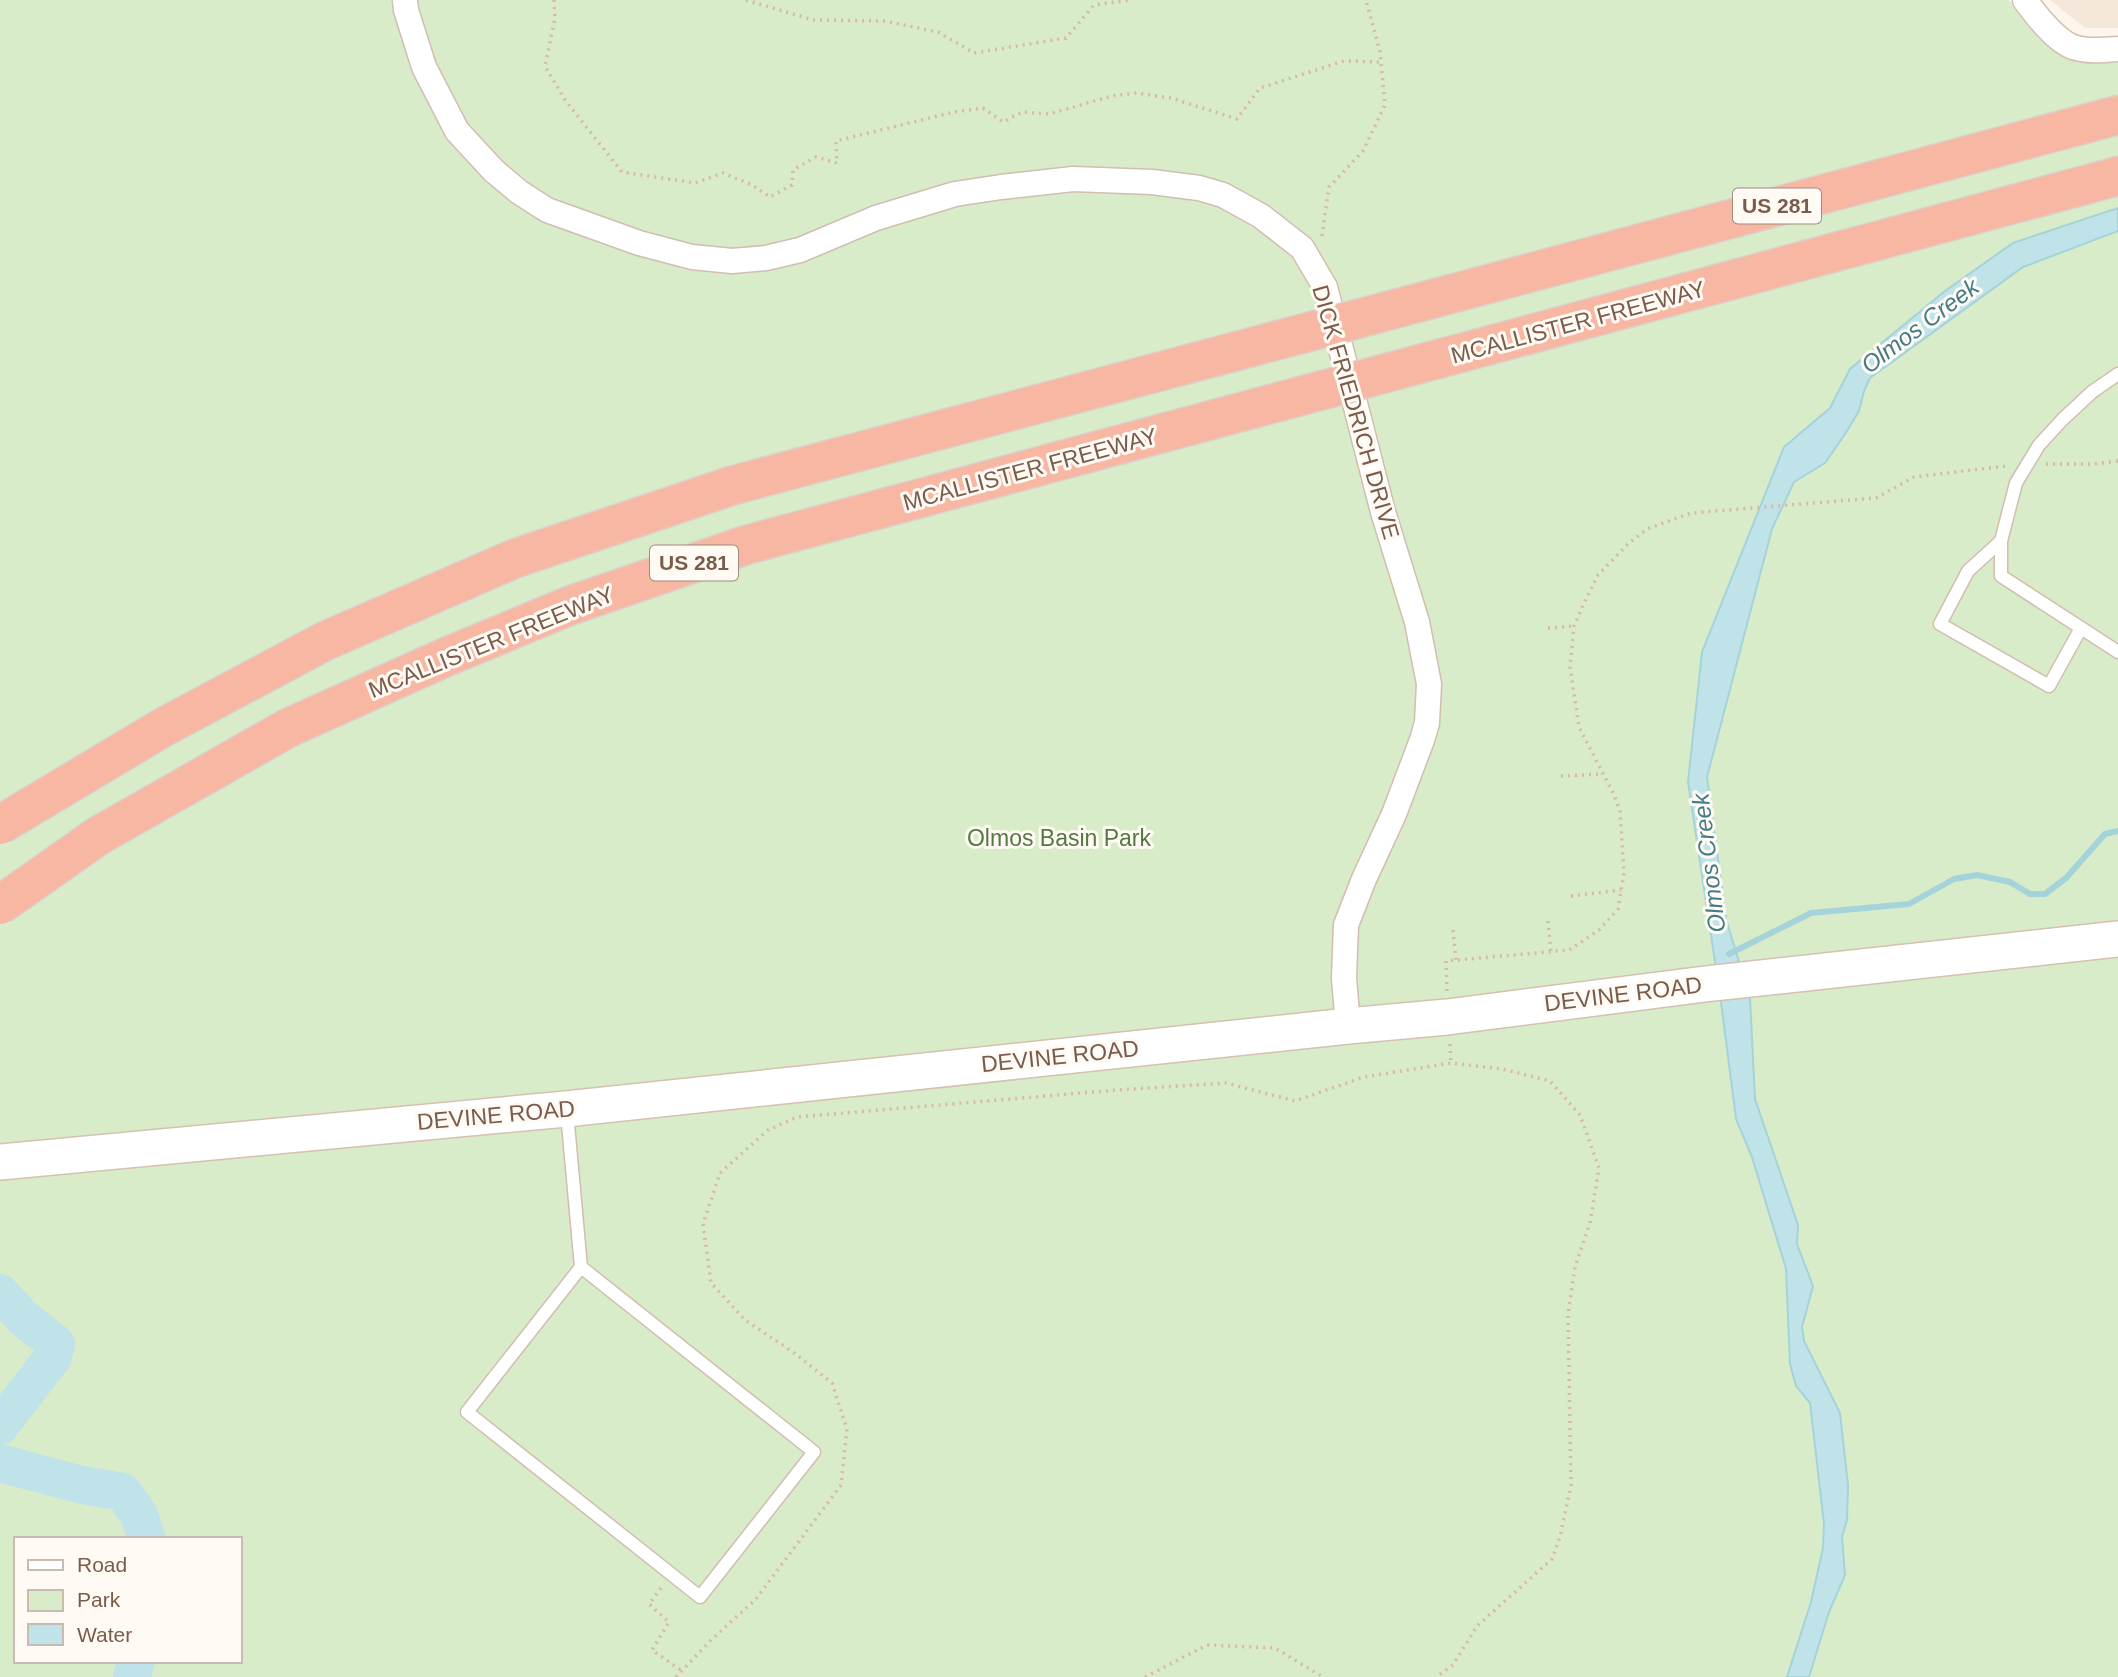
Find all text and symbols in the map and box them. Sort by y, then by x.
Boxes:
road number: US 281 [1733,188,1821,224]
water label: Olmos Creek [1856,271,1985,379]
street label: MCALLISTER FREEWAY [1448,276,1708,368]
street label: DICK FRIEDRICH DRIVE [1307,282,1405,542]
street label: MCALLISTER FREEWAY [900,423,1160,515]
road number: US 281 [650,546,738,580]
street label: MCALLISTER FREEWAY [365,581,617,703]
water label: Olmos Creek [1686,790,1730,934]
park label: Olmos Basin Park [967,825,1152,851]
street label: DEVINE ROAD [1543,971,1703,1017]
street label: DEVINE ROAD [980,1035,1140,1077]
street label: DEVINE ROAD [416,1095,576,1135]
legend [14,1537,242,1663]
text: Road [77,1553,127,1576]
text: Park [77,1588,121,1611]
text: Water [77,1623,132,1646]

